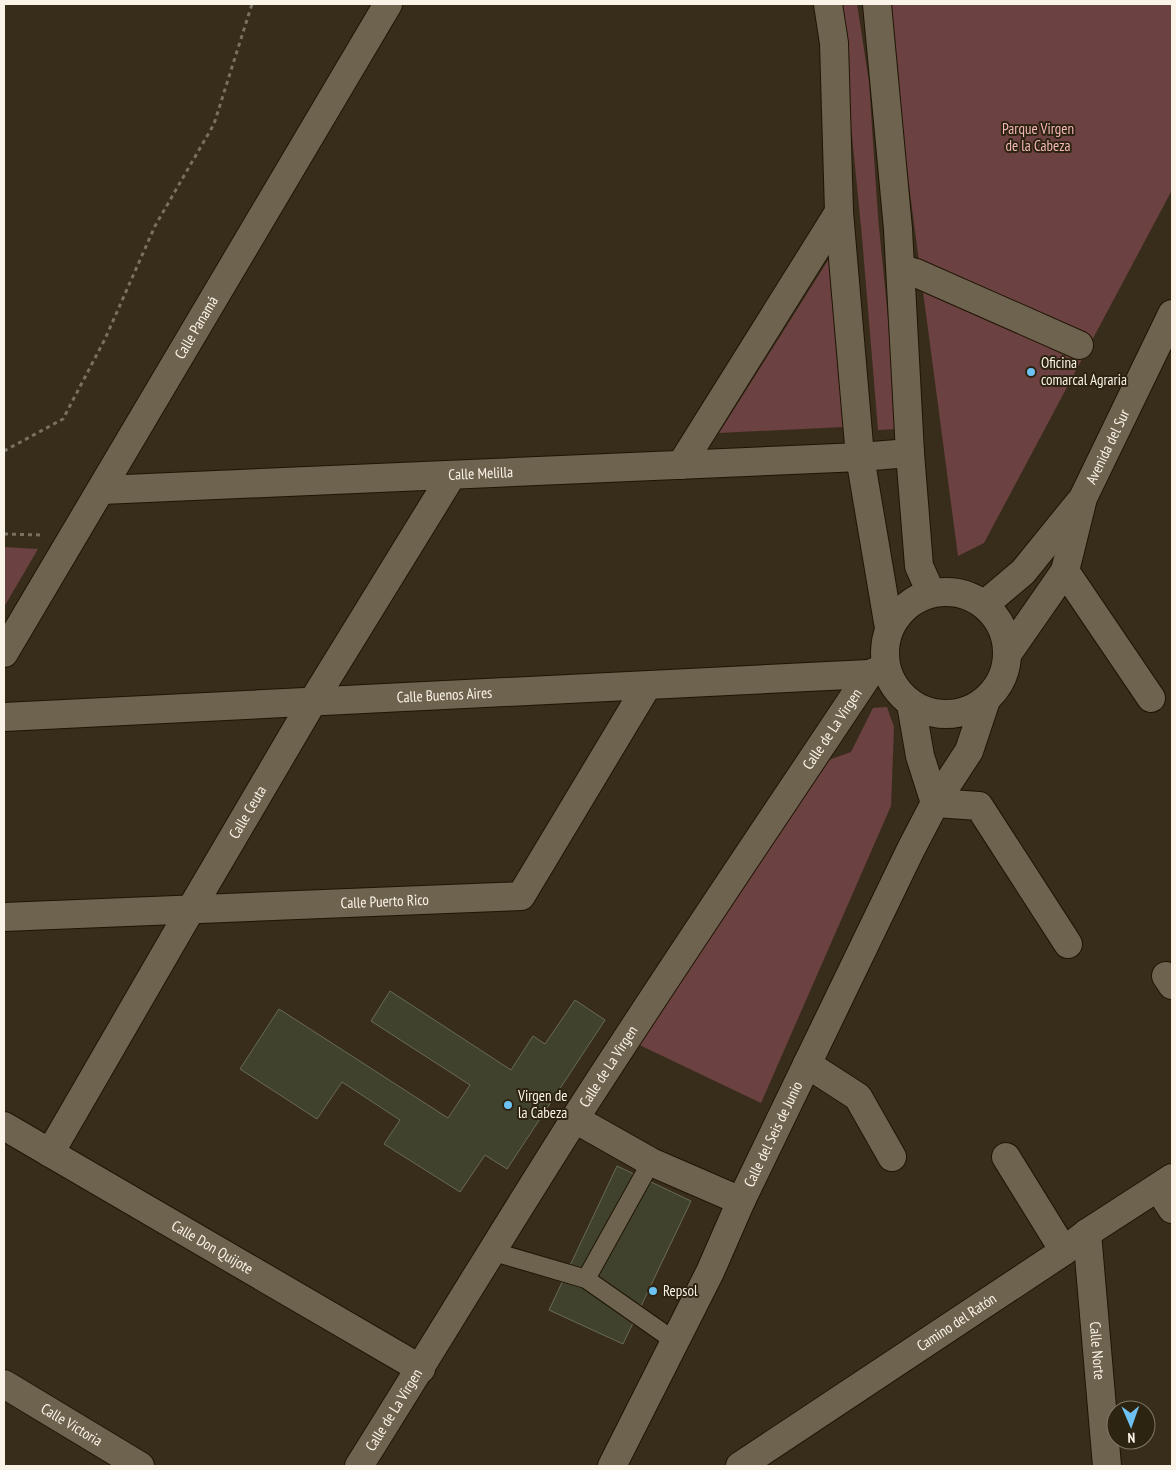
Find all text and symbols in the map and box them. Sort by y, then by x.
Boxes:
park label: Parque Virgen de la Cabeza [1002,119,1074,155]
street label: Calle Panamá [170,293,222,362]
place label: Oficina comarcal Agraria [1041,353,1127,389]
marker: Oficina comarcal Agraria [1025,366,1037,378]
street label: Avenida del Sur [1081,405,1134,487]
street label: Calle Melilla [448,462,513,484]
street label: Calle Buenos Aires [396,683,493,706]
street label: Calle de La Virgen [798,685,866,773]
street label: Calle Ceuta [224,782,270,842]
street label: Calle Puerto Rico [340,890,429,912]
street label: Calle de La Virgen [575,1022,642,1111]
street label: Calle del Seis de Junio [739,1078,806,1190]
place label: Virgen de la Cabeza [517,1086,567,1122]
marker: Virgen de la Cabeza [502,1099,514,1111]
street label: Calle Don Quijote [168,1216,257,1278]
place label: Repsol [663,1281,698,1300]
marker: Repsol [647,1285,659,1297]
street label: Camino del Ratón [913,1289,1000,1355]
street label: Calle Norte [1086,1321,1110,1380]
street label: Calle de La Virgen [361,1365,426,1454]
street label: Calle Victoria [38,1399,106,1450]
north arrow [1106,1400,1156,1450]
text: N [1127,1429,1136,1447]

